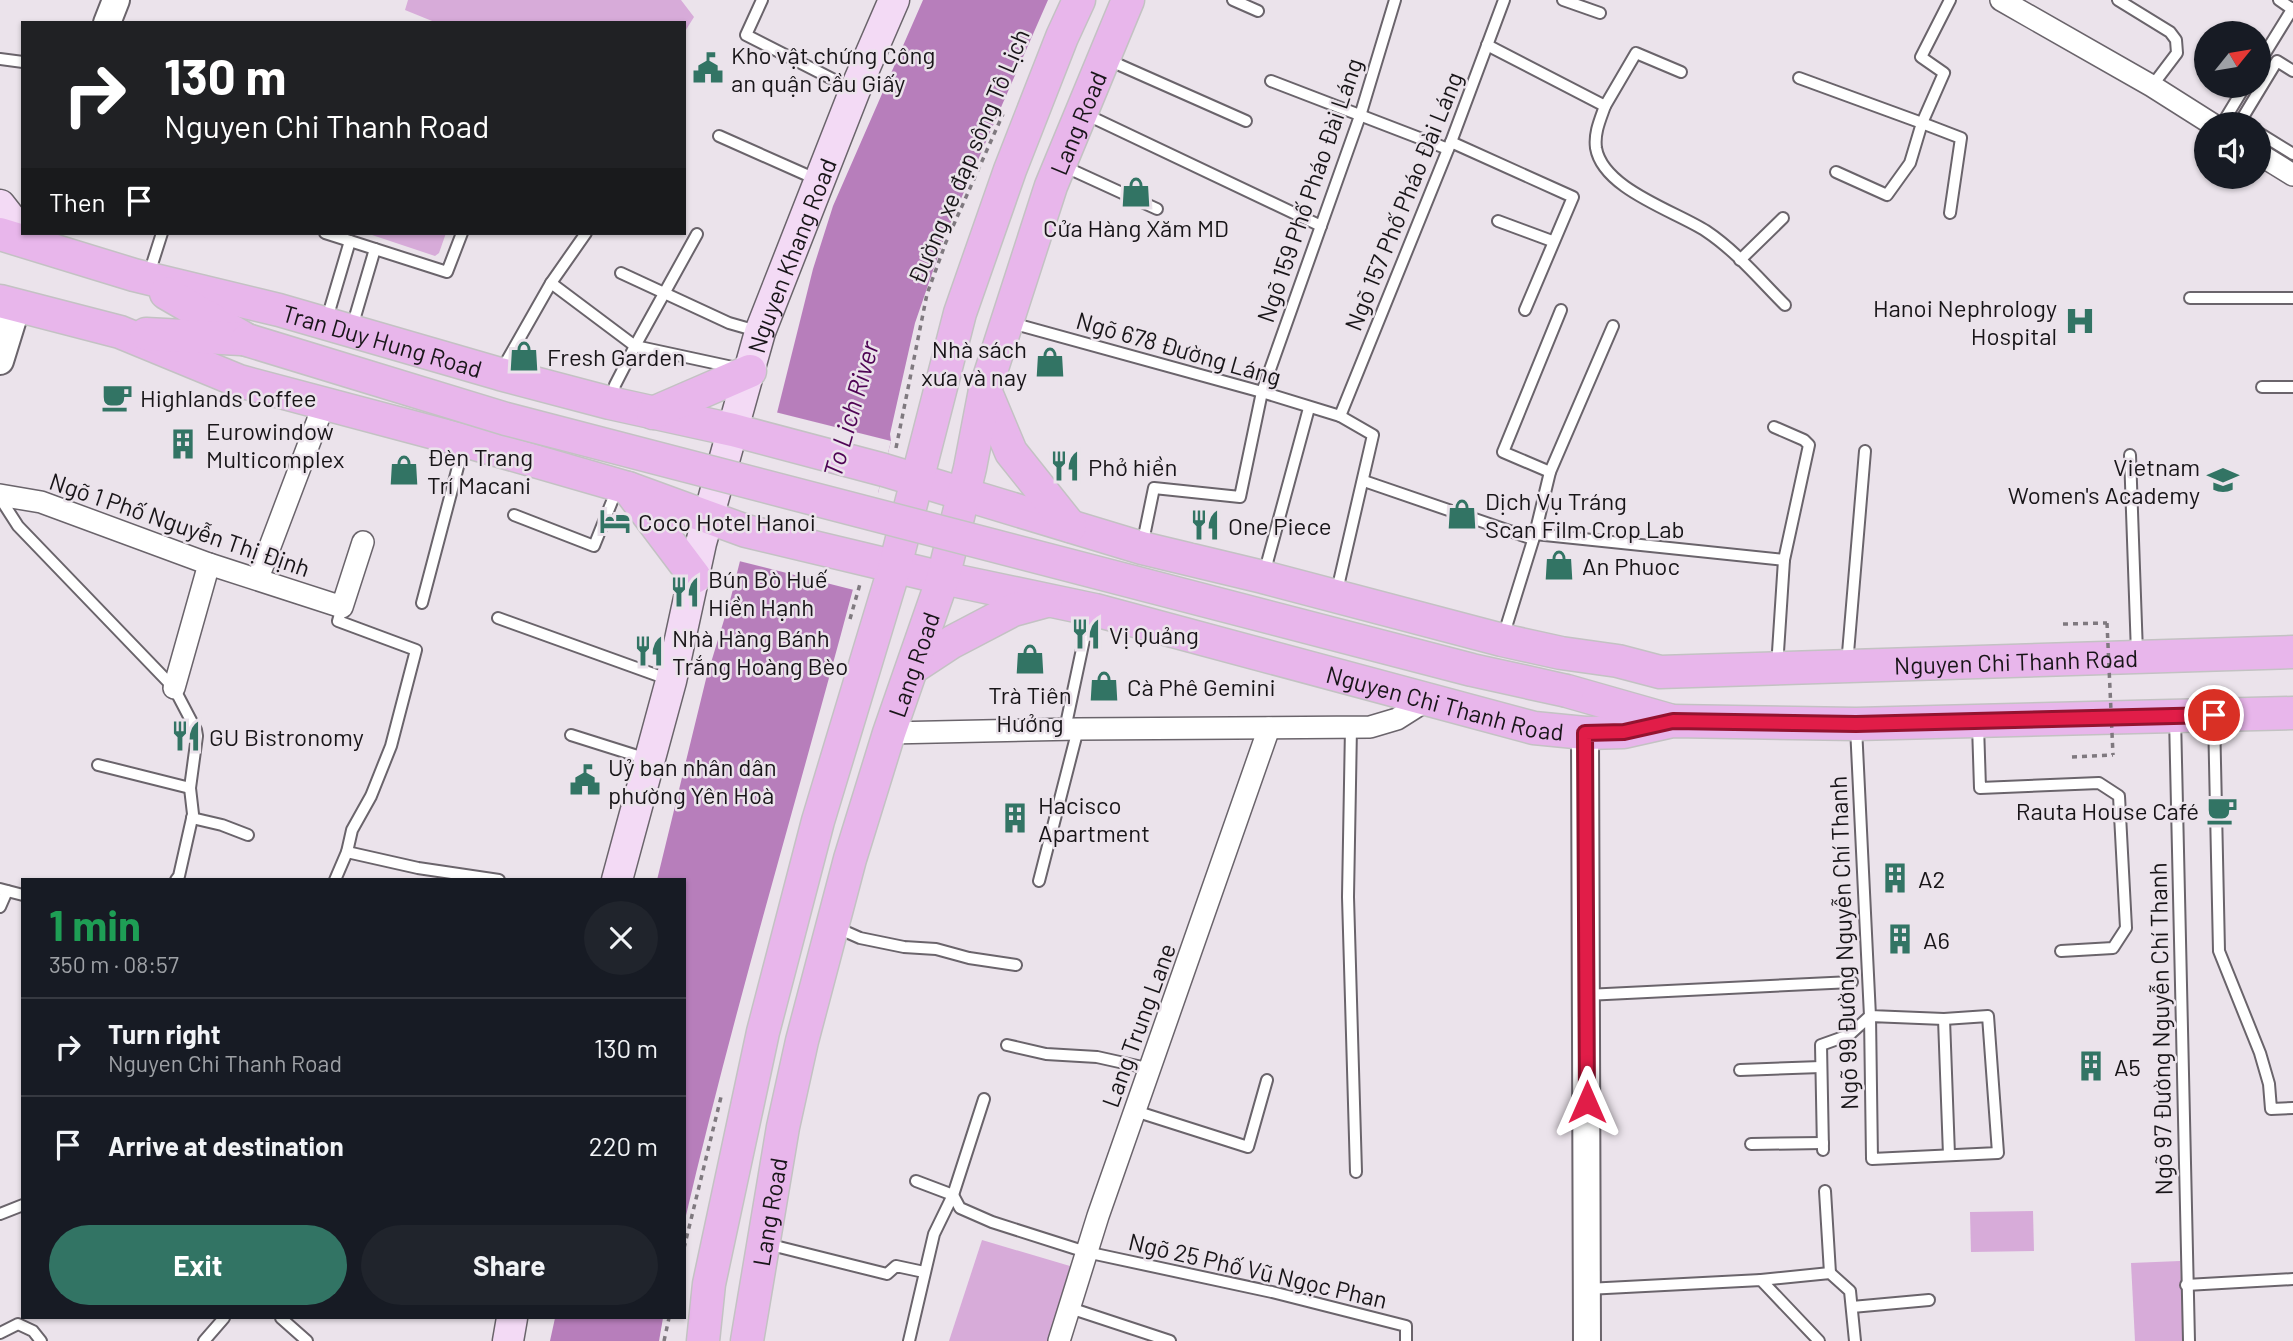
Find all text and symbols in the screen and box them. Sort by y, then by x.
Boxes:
north arrow [2194,21,2272,98]
map controls [2194,21,2271,189]
street label: Đường xe đạp sông Tô Lịch [901,24,1035,288]
place label: Kho vật chứng Công an quận Cầu Giấy [731,40,935,97]
text: 130 m [164,46,286,105]
icon: right [49,49,140,140]
public building icon: Kho vật chứng Công an quận Cầu Giấy [691,51,725,85]
street label: Ngõ 159 Phố Pháo Đài Láng [1250,54,1368,326]
street label: Lang Road [1043,66,1112,179]
street label: Ngõ 157 Phố Pháo Đài Láng [1338,67,1468,335]
text: Nguyen Chi Thanh Road [164,106,489,144]
button: sound [2194,112,2271,189]
street label: Nguyen Khang Road [740,154,841,356]
shop icon: Cửa Hàng Xăm MD [1119,175,1153,209]
icon: arrive [120,182,158,220]
text: Then [49,186,106,217]
place label: Cửa Hàng Xăm MD [1043,213,1229,242]
place label: Hanoi Nephrology Hospital [1873,293,2057,350]
street label: Tran Duy Hung Road [279,297,486,383]
hospital icon: Hanoi Nephrology Hospital [2063,304,2097,338]
street label: Ngõ 678 Đường Láng [1073,305,1285,391]
place label: Nhà sách xưa và nay [921,334,1027,391]
water label: To Lich River [816,337,884,481]
shop icon: Fresh Garden [507,339,541,373]
place label: Fresh Garden [547,342,685,371]
shop icon: Nhà sách xưa và nay [1033,345,1067,379]
cafe icon: Highlands Coffee [100,380,134,414]
place label: Highlands Coffee [140,383,317,412]
place label: Eurowindow Multicomplex [206,416,344,473]
building icon: Eurowindow Multicomplex [166,427,200,461]
place label: Đèn Trang Trí Macani [427,442,533,499]
restaurant icon: Phở hiền [1048,449,1082,483]
place label: Phở hiền [1088,452,1177,481]
place label: Vietnam Women's Academy [2008,452,2200,509]
shop icon: Đèn Trang Trí Macani [387,453,421,487]
school or university icon: Vietnam Women's Academy [2206,463,2240,497]
street label: Ngõ 1 Phố Nguyễn Thị Định [46,466,314,582]
place label: Dịch Vụ Tráng Scan Film Crop Lab [1485,486,1685,543]
shop icon: Dịch Vụ Tráng Scan Film Crop Lab [1445,497,1479,531]
hotel icon: Coco Hotel Hanoi [598,504,632,538]
place label: Coco Hotel Hanoi [638,507,816,536]
restaurant icon: One Piece [1188,508,1222,542]
place label: One Piece [1228,511,1332,540]
shop icon: An Phuoc [1542,548,1576,582]
place label: An Phuoc [1582,551,1680,580]
place label: Bún Bò Huế Hiền Hạnh [708,564,828,621]
restaurant icon: Bún Bò Huế Hiền Hạnh [668,575,702,609]
street label: Lang Road [881,608,945,721]
restaurant icon: Vị Quảng [1069,617,1103,651]
place label: Vị Quảng [1109,620,1199,649]
place label: Nhà Hàng Bánh Trắng Hoàng Bèo [672,623,848,680]
restaurant icon: Nhà Hàng Bánh Trắng Hoàng Bèo [632,634,666,668]
shop icon: Trà Tiên Hưởng [1013,642,1047,676]
street label: Nguyen Chi Thanh Road [1894,642,2139,679]
street label: Nguyen Chi Thanh Road [1323,658,1565,745]
shop icon: Cà Phê Gemini [1087,669,1121,703]
place label: Cà Phê Gemini [1127,672,1276,701]
place label: Trà Tiên Hưởng [988,680,1072,737]
pin [2184,685,2244,745]
icon: arrive [2195,696,2233,734]
restaurant icon: GU Bistronomy [169,719,203,753]
place label: GU Bistronomy [209,722,364,751]
place label: Uỷ ban nhân dân phường Yên Hoà [608,752,777,809]
public building icon: Uỷ ban nhân dân phường Yên Hoà [568,763,602,797]
street label: Ngõ 99 Đường Nguyễn Chí Thanh [1823,776,1863,1110]
place label: Hacisco Apartment [1038,790,1150,847]
cafe icon: Rauta House Café [2205,793,2239,827]
place label: Rauta House Café [2016,796,2199,825]
building icon: Hacisco Apartment [998,801,1032,835]
building icon: A2 [1878,861,1912,895]
street label: Ngõ 97 Đường Nguyễn Chí Thanh [2143,862,2177,1196]
place label: A2 [1918,864,1945,893]
text: 1 min [49,899,141,949]
button: close [584,901,658,975]
building icon: A6 [1883,922,1917,956]
place label: A6 [1923,925,1950,954]
street label: Lang Trung Lane [1095,939,1181,1111]
text: 350 m · 08:57 [49,950,179,978]
text: Turn right [108,1018,221,1049]
icon: right [49,1028,87,1066]
text: 130 m [594,1032,658,1063]
text: Nguyen Chi Thanh Road [108,1049,342,1077]
building icon: A5 [2074,1049,2108,1083]
place label: A5 [2114,1052,2141,1081]
position arrow [1550,1065,1624,1139]
icon: arrive [49,1126,87,1164]
text: Arrive at destination [108,1130,344,1161]
text: 220 m [589,1130,658,1161]
street label: Lang Road [745,1155,792,1268]
button: Exit [49,1225,347,1305]
button: Share [361,1225,658,1305]
street label: Ngõ 25 Phố Vũ Ngọc Phan [1126,1226,1390,1314]

